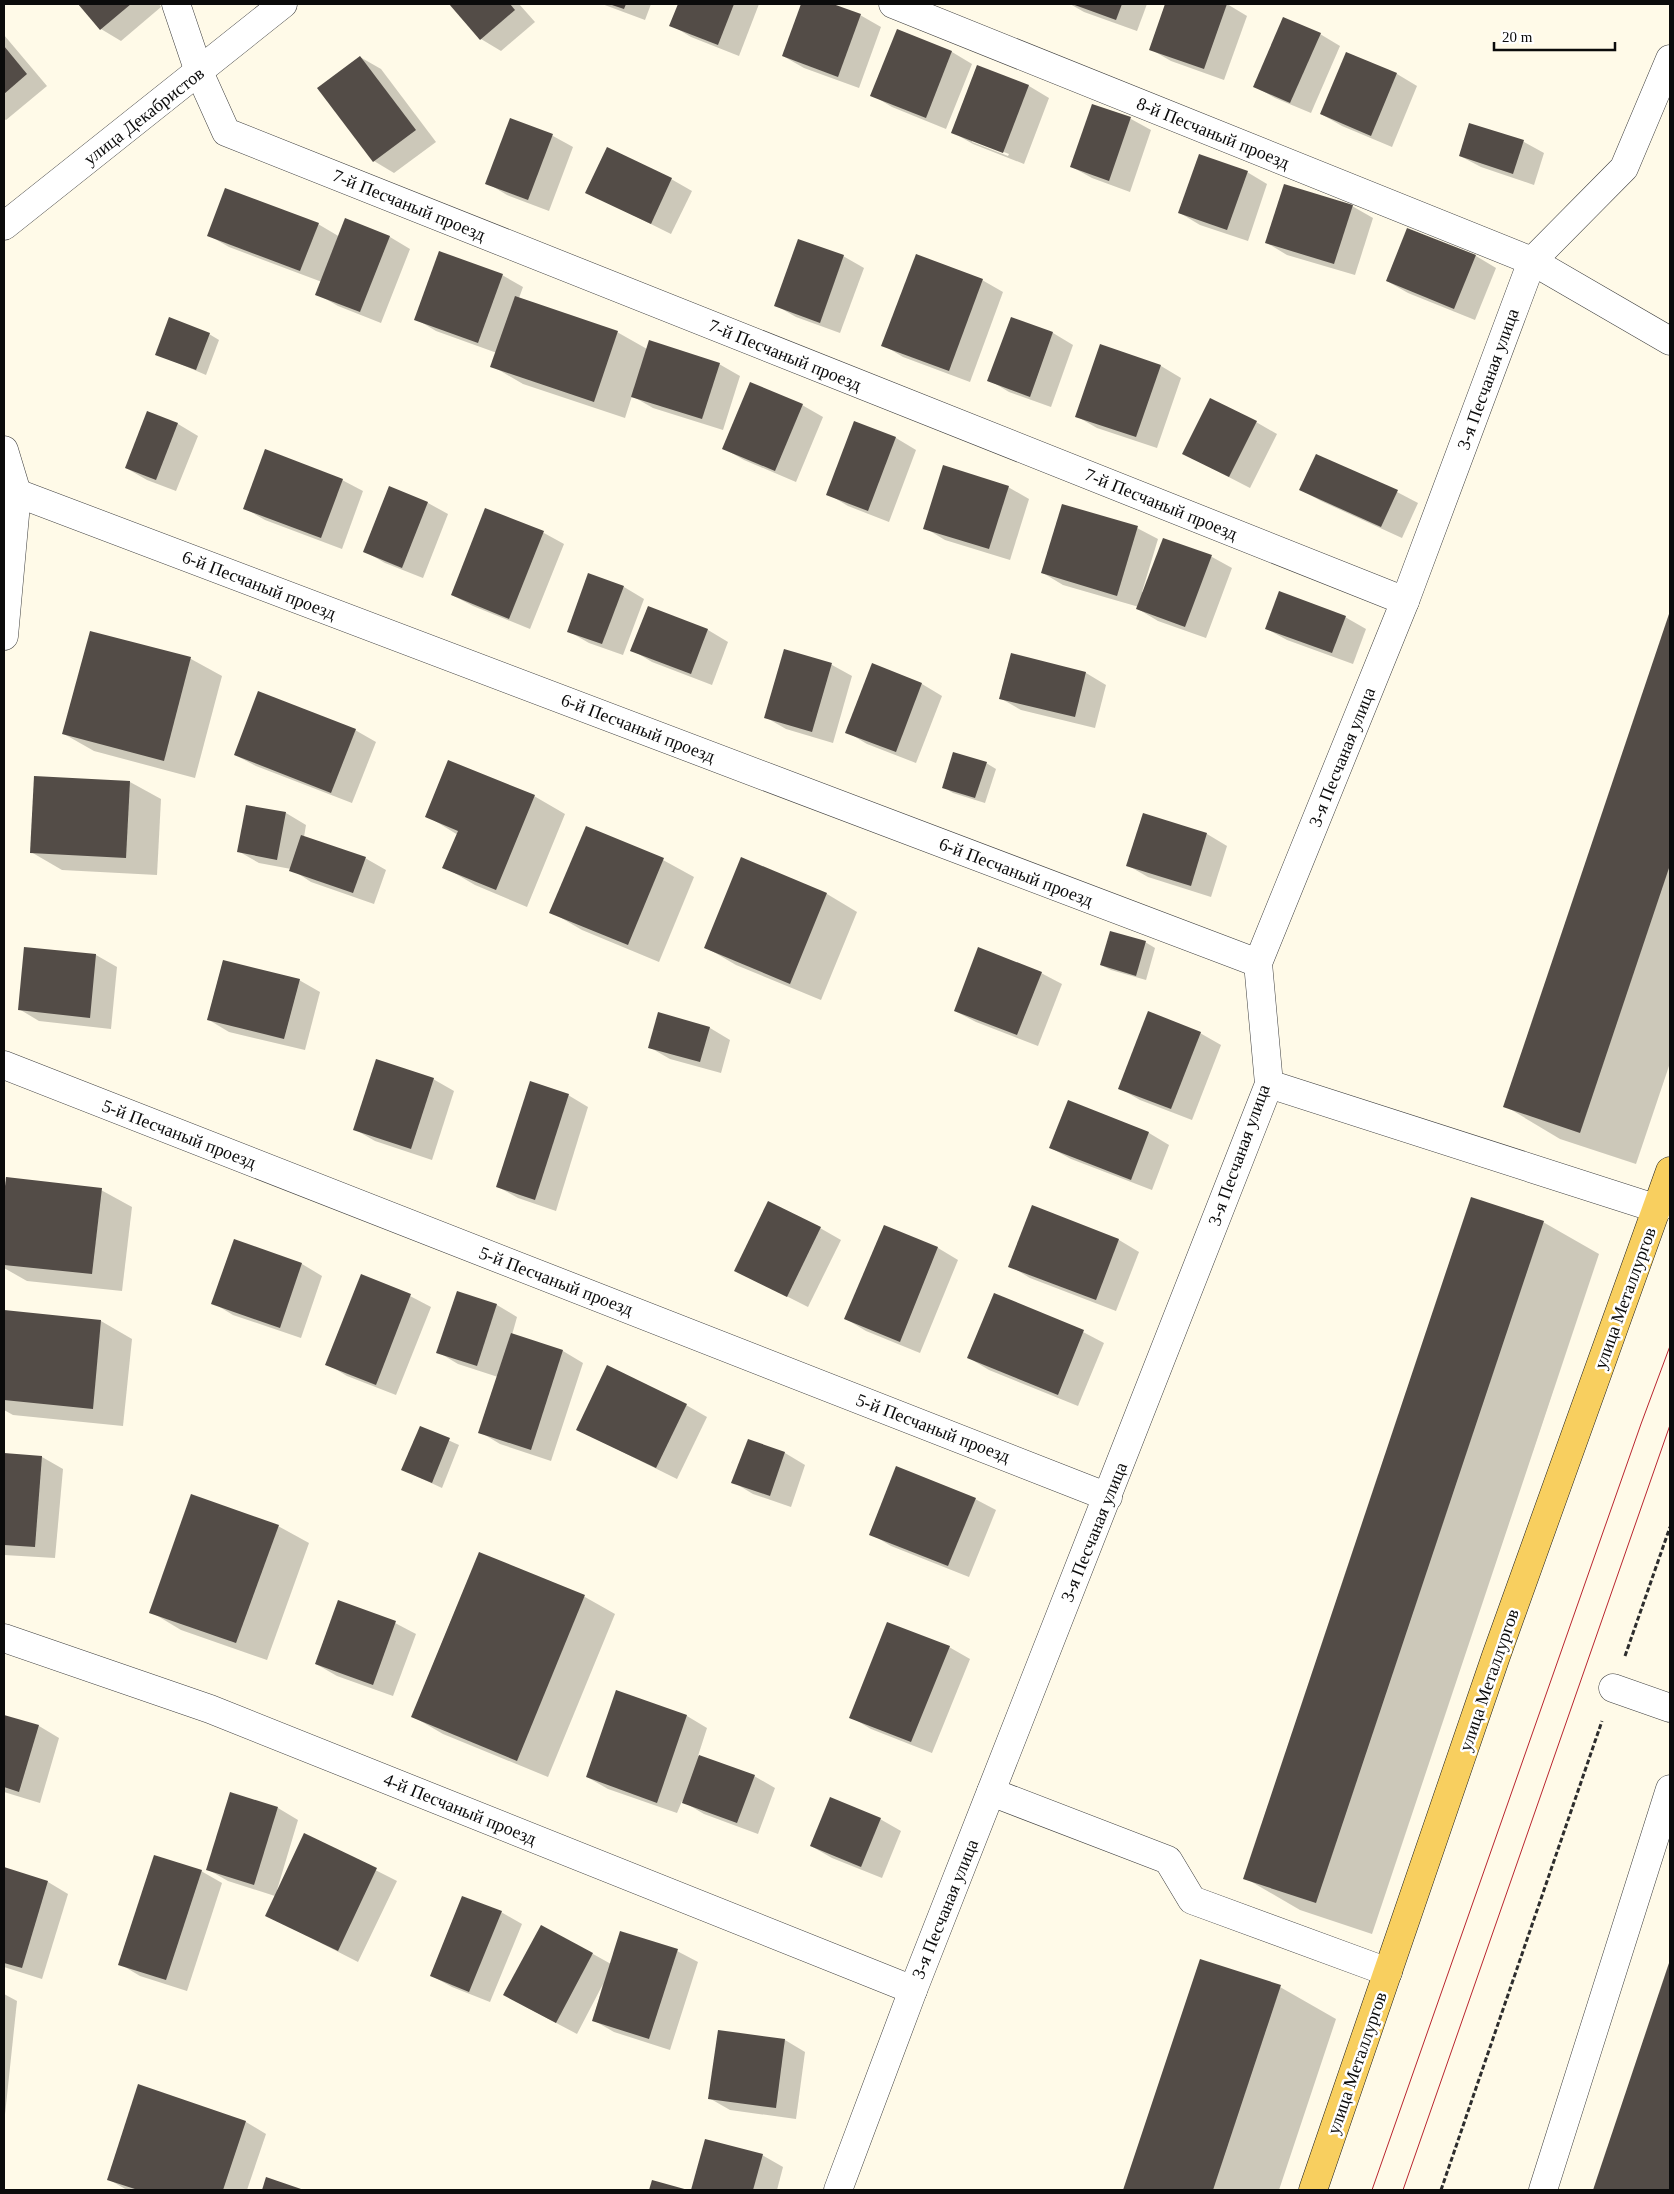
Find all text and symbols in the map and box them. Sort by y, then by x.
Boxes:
scale bar [1494,20,1615,52]
text: 20 m [1502,29,1533,45]
street label: улица Декабристов [80,63,208,169]
street label: 8-й Песчаный проезд [1134,93,1292,173]
street label: 7-й Песчаный проезд [330,165,488,245]
street label: 3-я Песчаная улица [1453,306,1523,452]
street label: 7-й Песчаный проезд [706,315,864,395]
street label: 7-й Песчаный проезд [1082,464,1240,544]
street label: 6-й Песчаный проезд [179,546,339,624]
street label: 3-я Песчаная улица [1305,684,1379,830]
street label: 6-й Песчаный проезд [558,689,718,767]
street label: 6-й Песчаный проезд [936,833,1096,911]
street label: 3-я Песчаная улица [1204,1082,1274,1228]
street label: 5-й Песчаный проезд [99,1095,259,1173]
street label: улица Металлургов [1590,1224,1660,1372]
street label: 5-й Песчаный проезд [476,1242,636,1320]
street label: 5-й Песчаный проезд [853,1389,1013,1467]
street label: 3-я Песчаная улица [1057,1459,1131,1605]
street label: улица Металлургов [1455,1606,1523,1754]
street label: 4-й Песчаный проезд [381,1769,539,1849]
street label: 3-я Песчаная улица [908,1836,982,1982]
street label: улица Металлургов [1323,1989,1391,2137]

